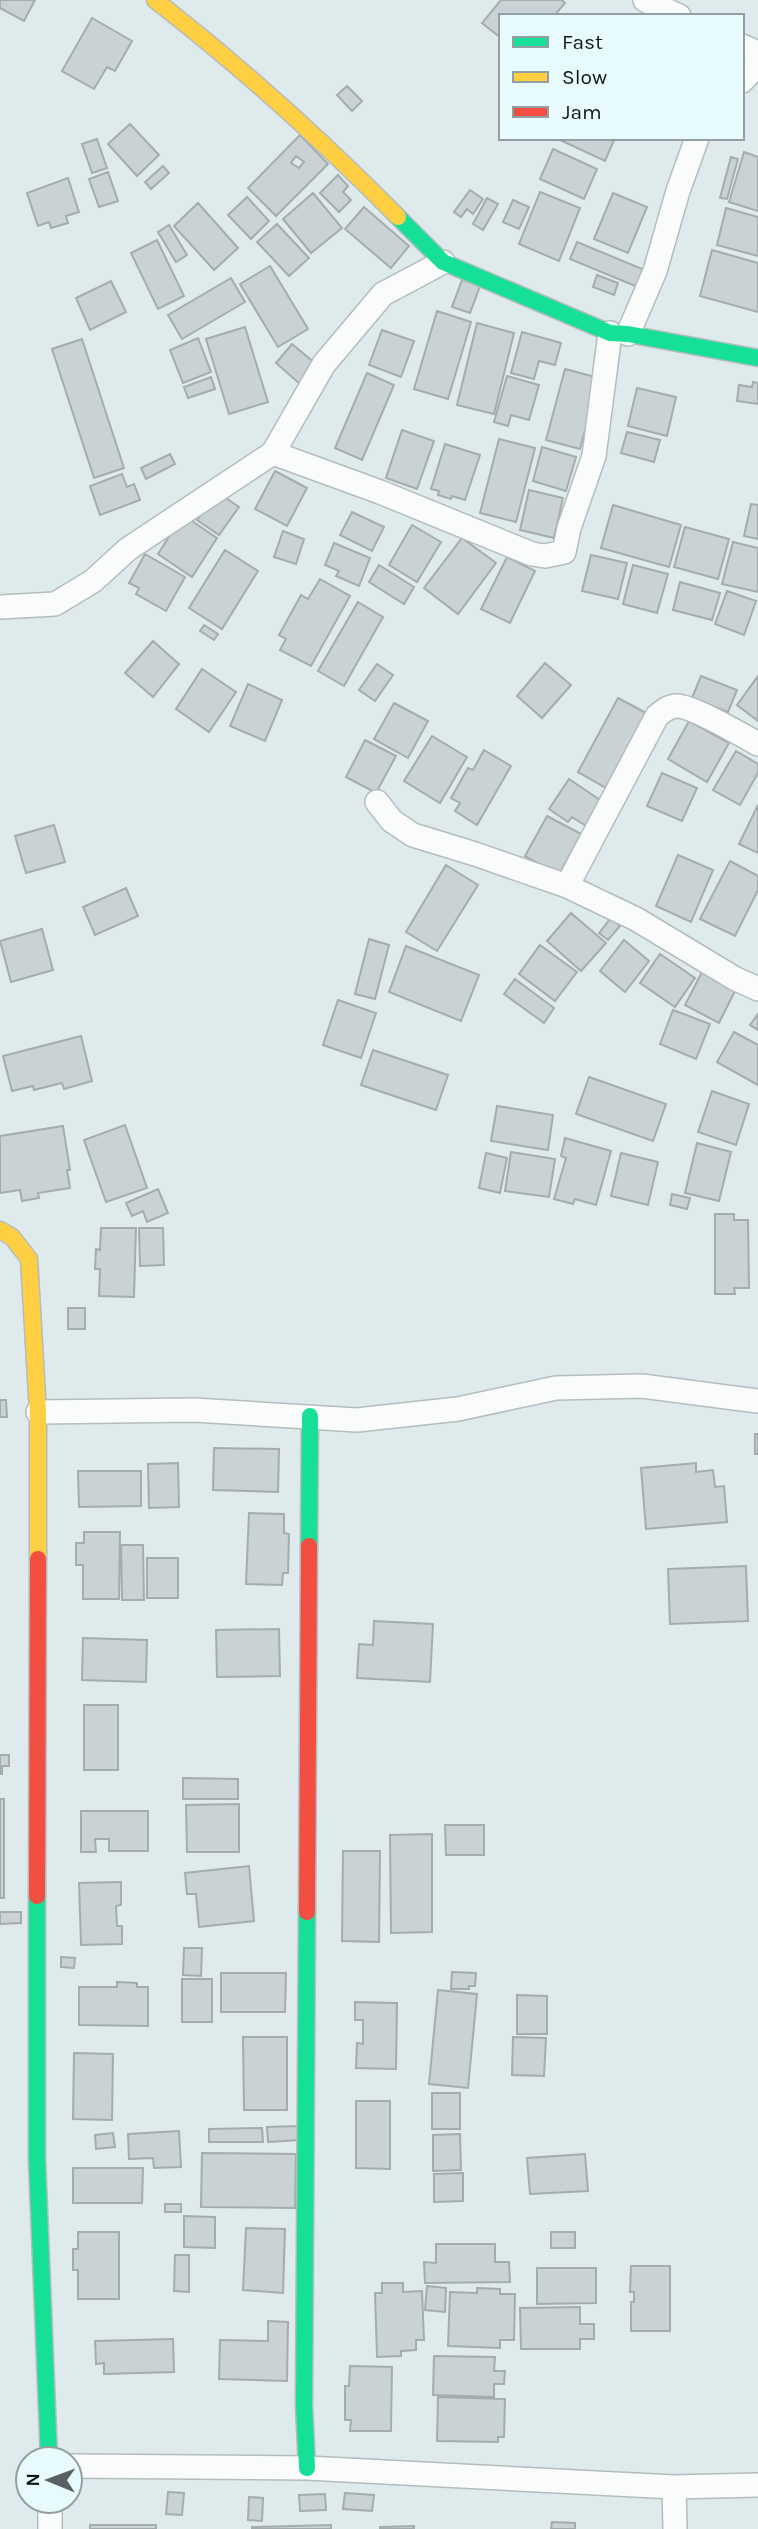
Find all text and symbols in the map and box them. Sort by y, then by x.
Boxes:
legend [499,14,744,140]
text: Fast [562,30,603,54]
text: Slow [562,65,607,89]
text: Jam [562,100,602,124]
north arrow [14,2445,84,2515]
text: N [22,2473,44,2487]

